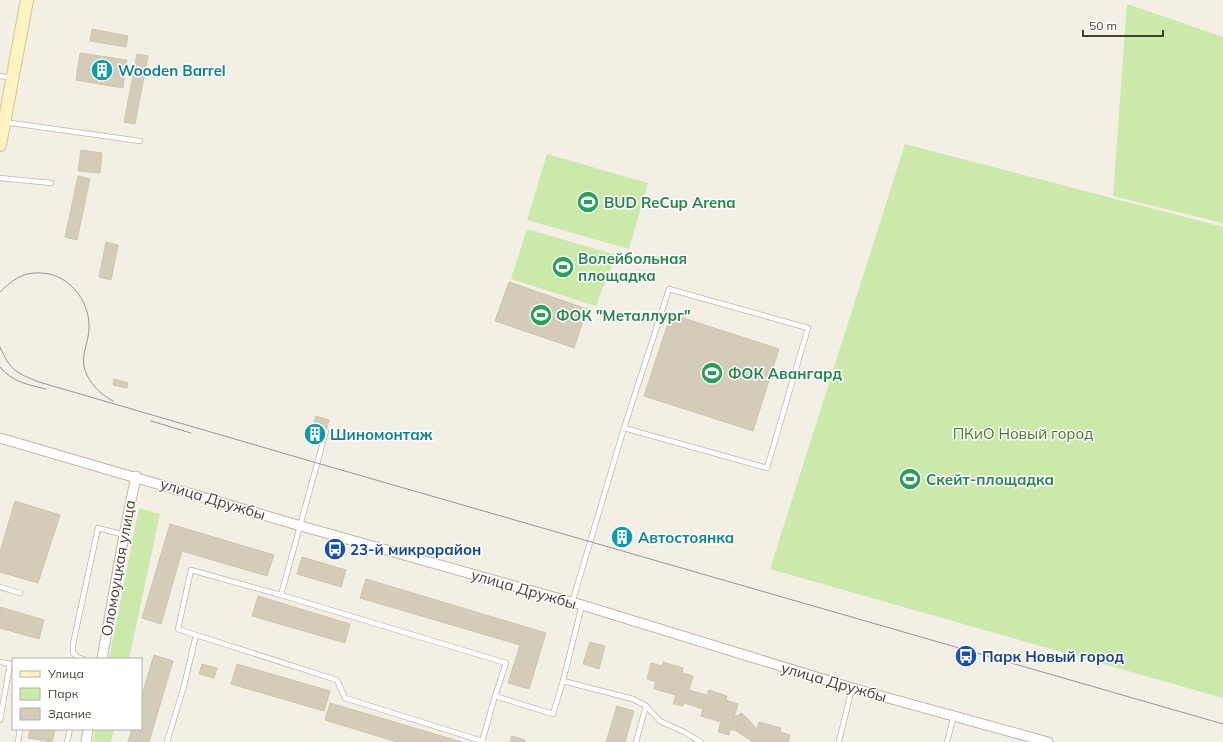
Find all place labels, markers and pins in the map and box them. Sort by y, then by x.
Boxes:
building icon: Wooden Barrel [89,57,115,83]
place label: Wooden Barrel [118,61,226,80]
sports icon: BUD ReCup Arena [575,189,601,215]
place label: BUD ReCup Arena [604,193,736,212]
place label: Волейбольная площадка [578,249,687,285]
sports icon: Волейбольная площадка [550,254,576,280]
sports icon: ФОК "Металлург" [528,302,554,328]
place label: ФОК "Металлург" [556,306,691,325]
sports icon: ФОК Авангард [699,360,725,386]
place label: ФОК Авангард [728,364,843,383]
building icon: Шиномонтаж [302,421,328,447]
place label: Шиномонтаж [330,425,433,444]
sports icon: Скейт-площадка [897,466,923,492]
place label: Скейт-площадка [926,470,1054,489]
building icon: Автостоянка [609,524,635,550]
place label: Автостоянка [638,528,734,547]
bus stop icon: 23-й микрорайон [322,536,348,562]
place label: 23-й микрорайон [350,540,481,559]
bus stop icon: Парк Новый город [953,643,979,669]
place label: Парк Новый город [982,647,1125,666]

